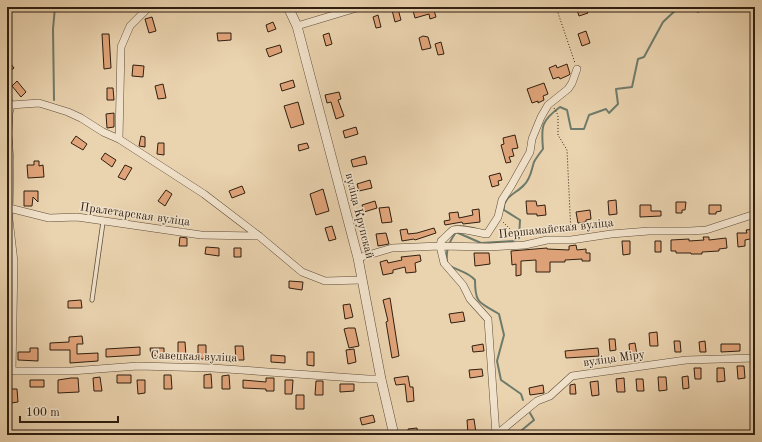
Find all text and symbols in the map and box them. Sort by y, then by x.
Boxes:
street label: вуліца Крупскай [343,172,376,260]
street label: Пралетарская вуліца [79,200,191,229]
street label: Першамайская вуліца [498,216,614,241]
street label: Савецкая вуліца [151,348,238,365]
street label: вуліца Міру [582,348,646,369]
scale bar [20,398,118,424]
text: 100 m [26,407,60,419]

